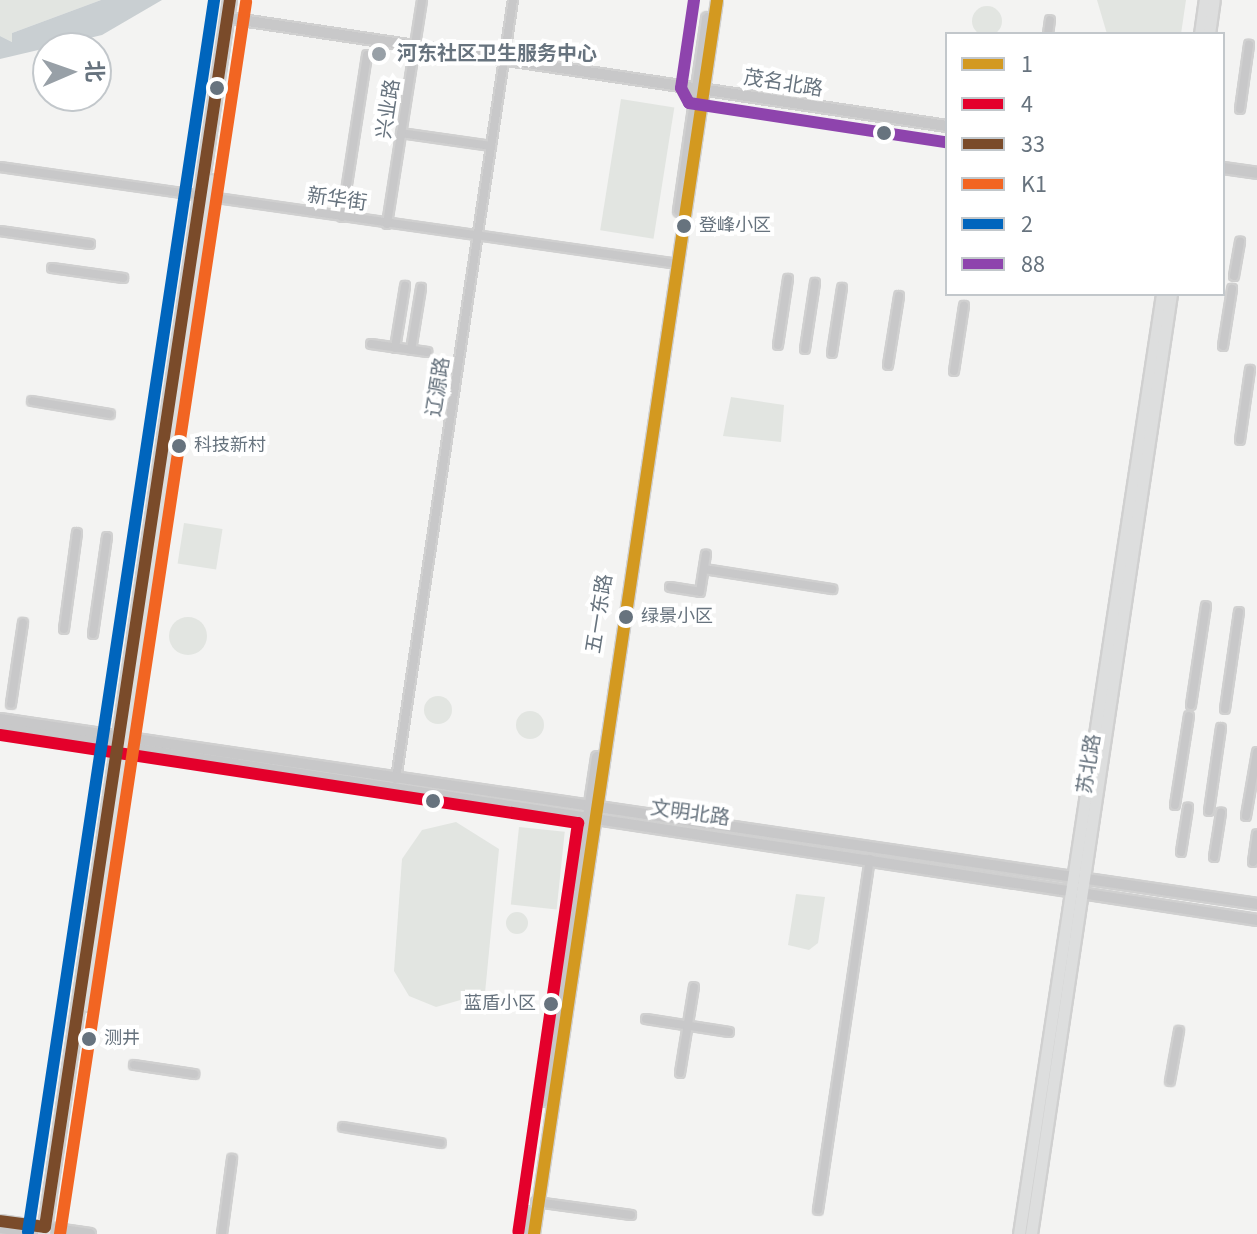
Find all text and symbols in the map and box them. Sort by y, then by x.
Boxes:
north arrow [32,32,112,112]
legend [945,32,1225,296]
place label: 河东社区卫生服务中心 [397,42,597,66]
marker: 河东社区卫生服务中心 [368,43,390,65]
text: 1 [1021,47,1033,82]
text: 北 [78,60,110,83]
street label: 茂名北路 [742,66,824,102]
street label: 兴业路 [372,77,406,141]
unlabelled marker [209,80,225,96]
text: 4 [1021,87,1033,122]
unlabelled marker [876,125,892,141]
text: 33 [1021,127,1045,162]
text: K1 [1021,167,1047,202]
street label: 新华街 [306,184,368,216]
text: 2 [1021,207,1033,242]
place label: 登峰小区 [699,215,771,237]
marker: 登峰小区 [676,218,692,234]
text: 88 [1021,247,1045,282]
street label: 辽源路 [422,355,456,419]
place label: 科技新村 [194,435,266,457]
marker: 科技新村 [171,438,187,454]
street label: 五一东路 [582,573,618,655]
place label: 绿景小区 [641,606,713,628]
marker: 绿景小区 [618,609,634,625]
street label: 苏北路 [1073,732,1107,796]
unlabelled marker [425,793,441,809]
street label: 文明北路 [649,797,731,831]
place label: 蓝盾小区 [464,993,536,1015]
marker: 蓝盾小区 [543,996,559,1012]
place label: 测井 [104,1028,140,1050]
marker: 测井 [81,1031,97,1047]

